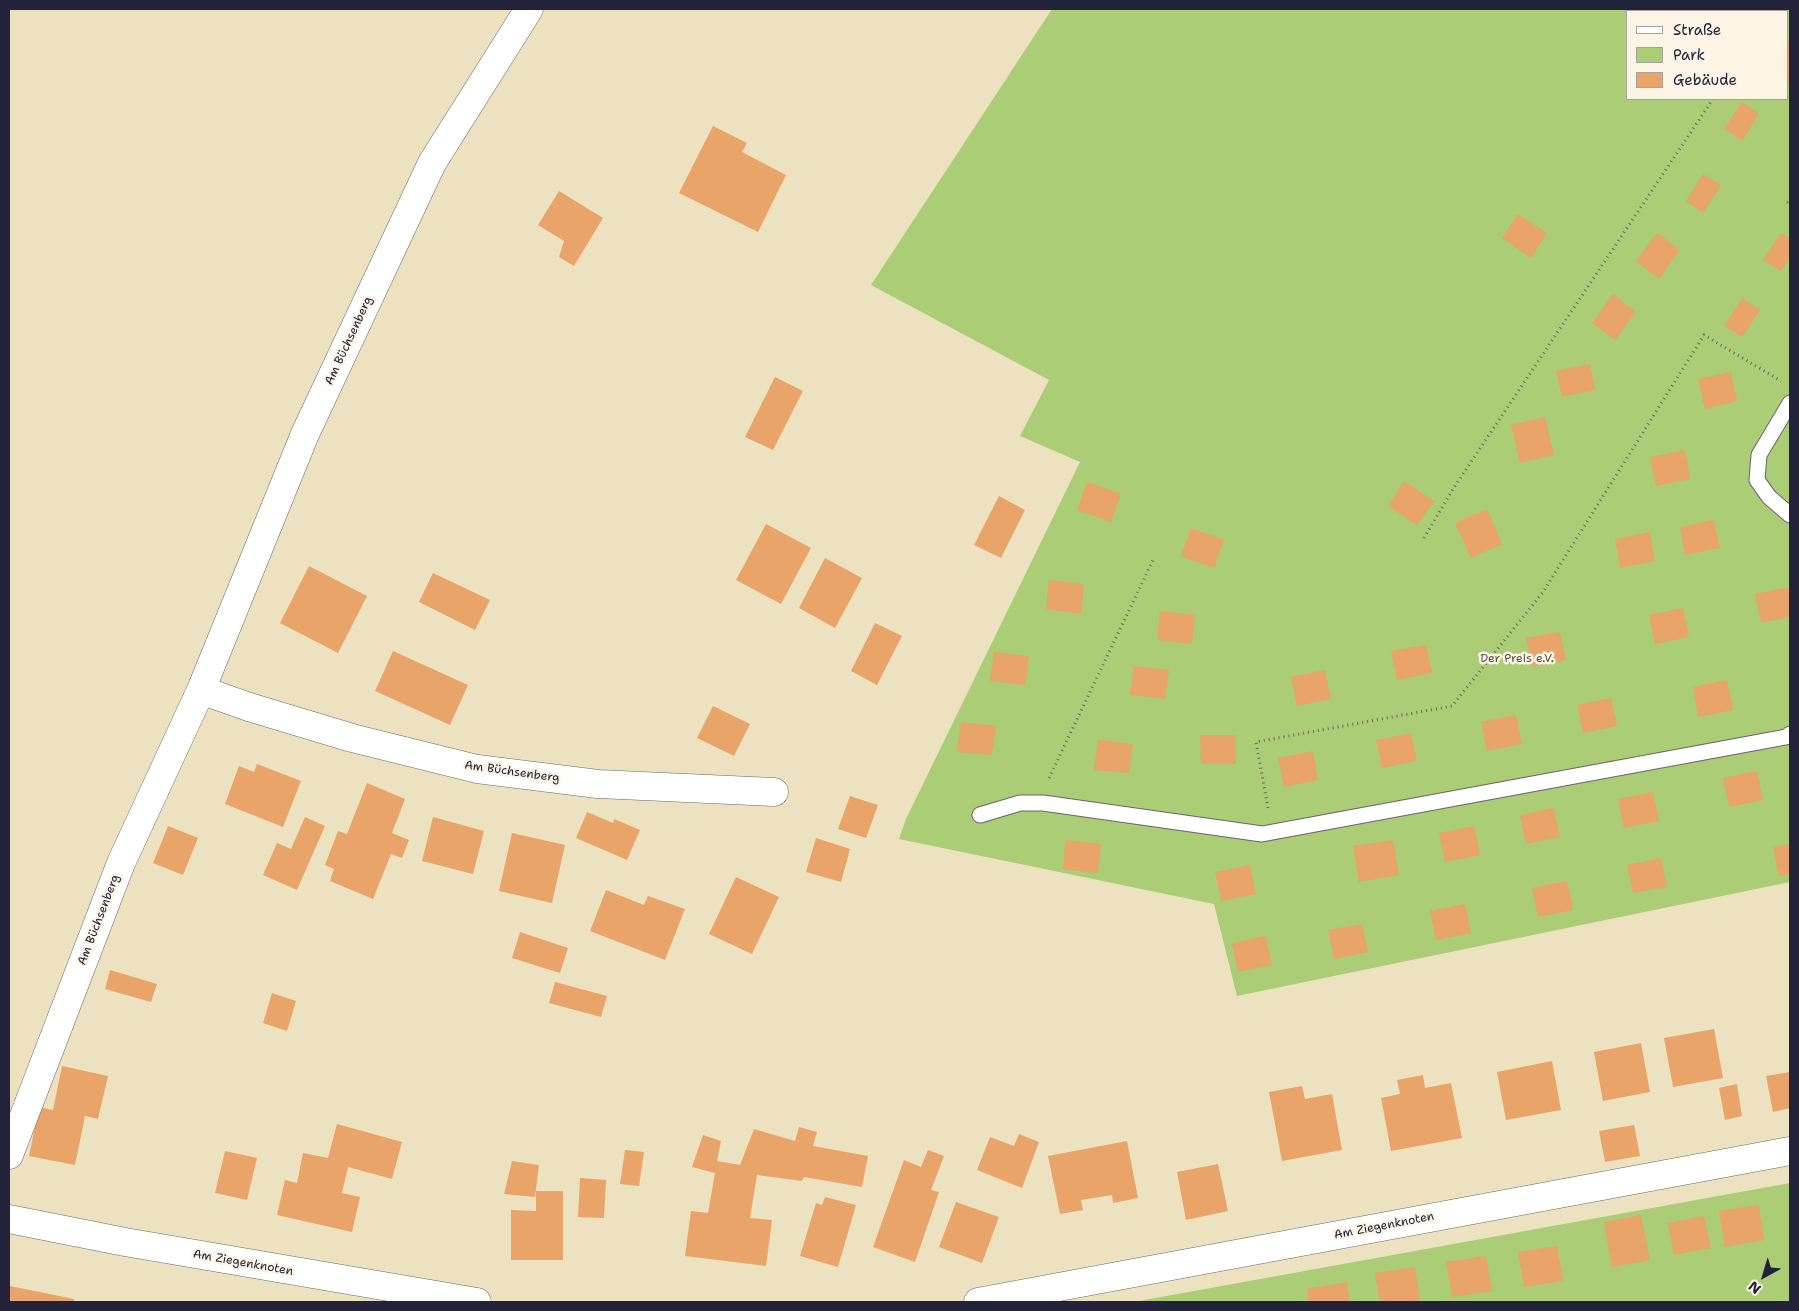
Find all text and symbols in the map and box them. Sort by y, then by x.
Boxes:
legend [1626,10,1789,100]
text: Straße [1673,20,1721,40]
text: Park [1673,45,1705,65]
text: Gebäude [1673,70,1737,90]
street label: Am Büchsenberg [322,294,376,388]
park label: Der Preis e.V. [1480,652,1554,666]
street label: Am Büchsenberg [463,758,561,786]
street label: Am Büchsenberg [75,873,123,967]
street label: Am Ziegenknoten [1333,1209,1435,1243]
street label: Am Ziegenknoten [192,1247,294,1279]
north arrow [1739,1251,1789,1301]
text: N [1745,1277,1765,1298]

